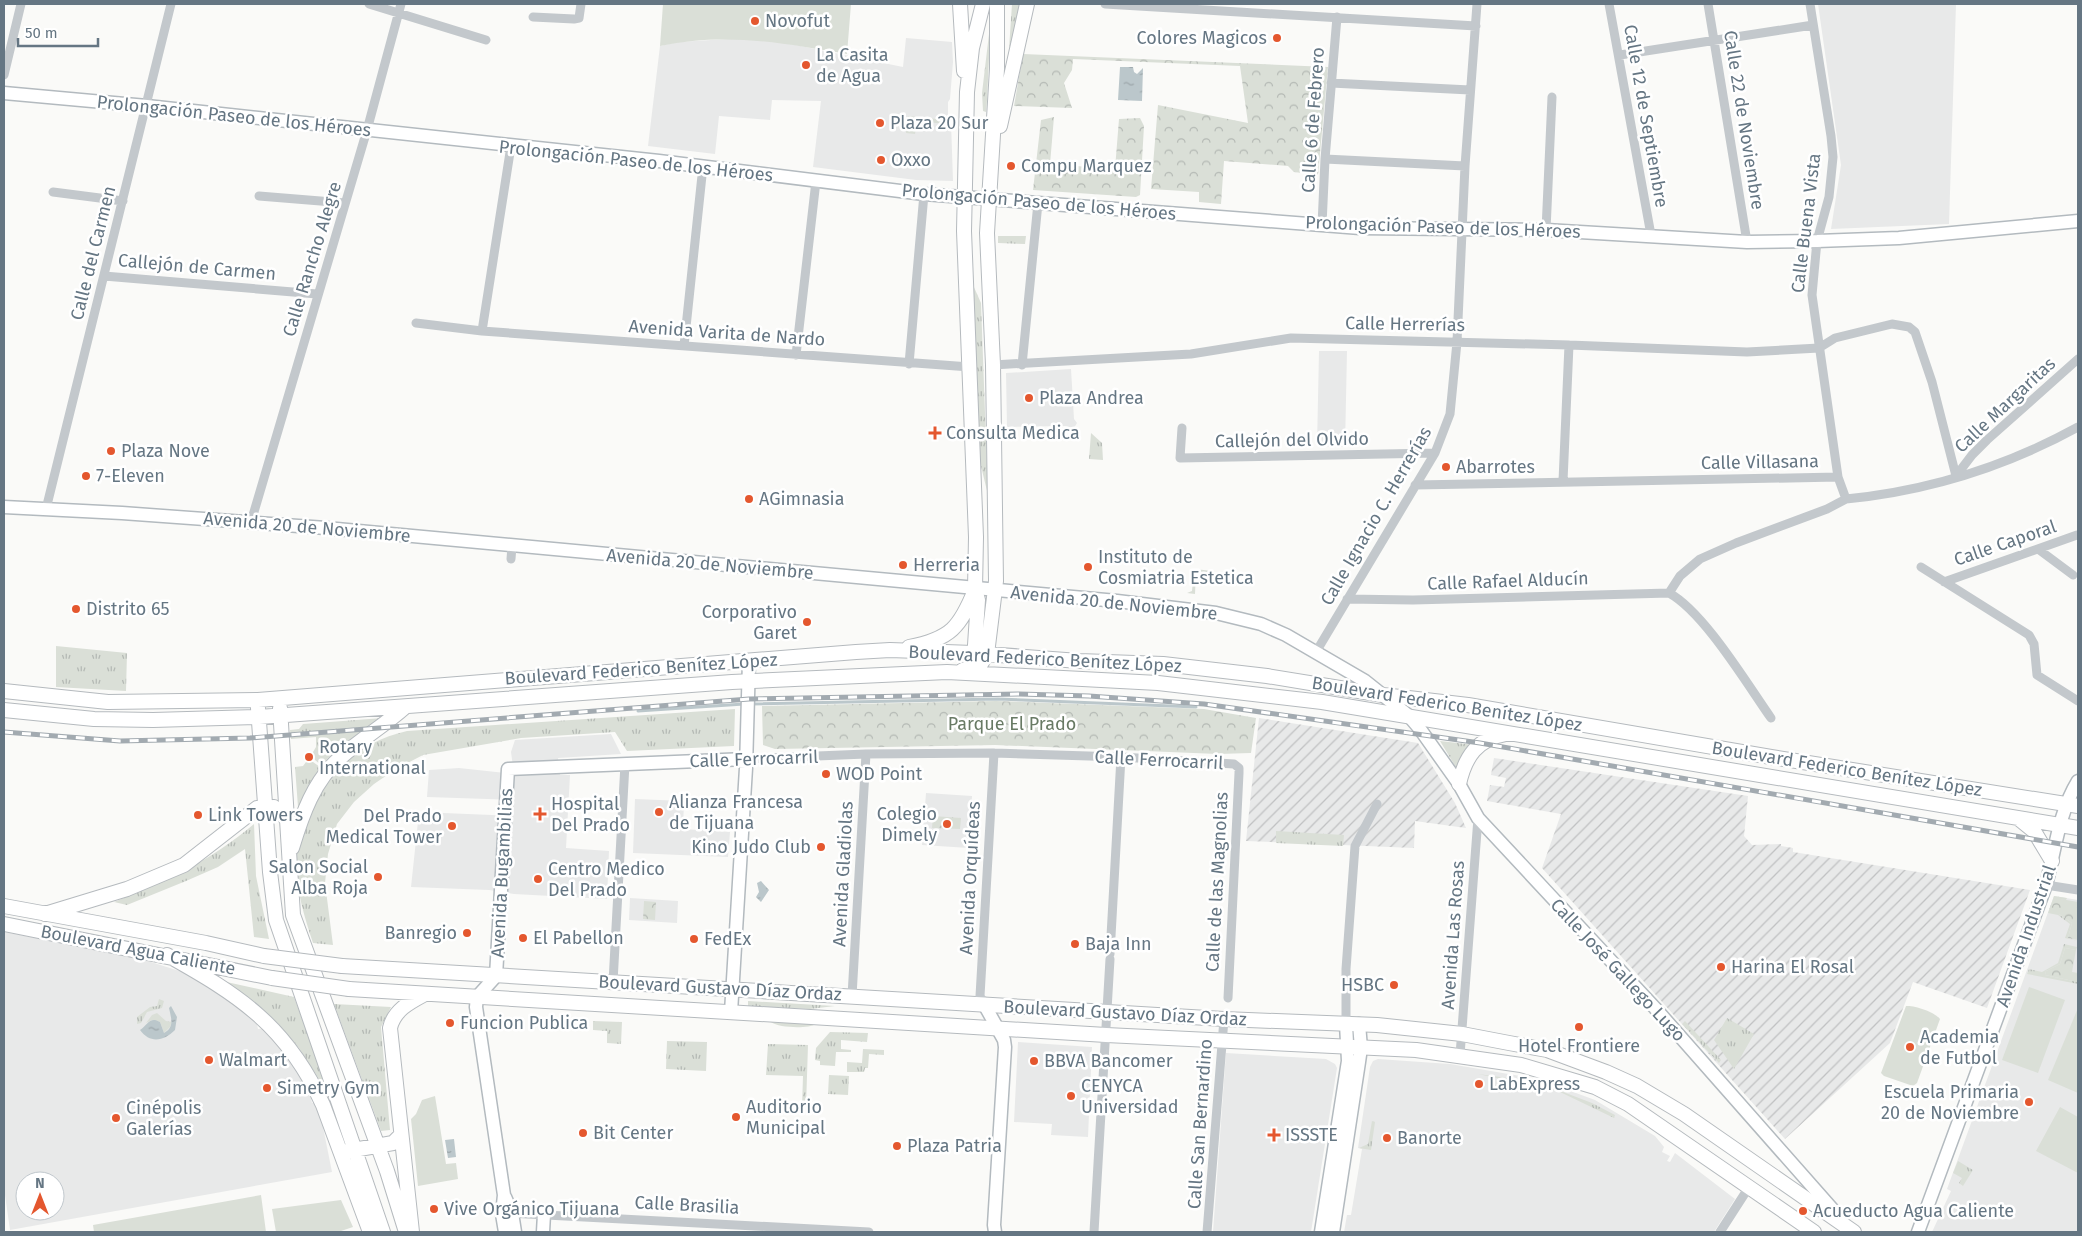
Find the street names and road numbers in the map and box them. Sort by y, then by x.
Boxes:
street label: Calle 12 de Septiembre [1619,23,1673,209]
street label: Calle 22 de Noviembre [1719,29,1769,211]
street label: Calle 6 de Febrero [1297,46,1329,194]
street label: Prolongación Paseo de los Héroes [96,91,372,141]
street label: Prolongación Paseo de los Héroes [498,136,774,186]
street label: Calle Buena Vista [1787,152,1825,294]
street label: Calle Rancho Alegre [278,179,346,339]
street label: Prolongación Paseo de los Héroes [901,179,1177,225]
street label: Calle del Carmen [66,184,120,322]
street label: Prolongación Paseo de los Héroes [1305,211,1581,243]
street label: Callejón de Carmen [117,249,277,285]
street label: Calle Herrerías [1345,312,1465,336]
street label: Avenida Varita de Nardo [628,315,826,351]
street label: Calle Margaritas [1950,353,2060,457]
street label: Calle Ignacio C. Herrerías [1316,423,1436,609]
street label: Callejón del Olvido [1215,428,1369,452]
street label: Calle Villasana [1701,450,1819,474]
street label: Avenida 20 de Noviembre [203,507,411,547]
street label: Calle Caporal [1951,515,2059,571]
street label: Avenida 20 de Noviembre [606,544,814,584]
street label: Calle Rafael Alducín [1427,567,1589,595]
street label: Avenida 20 de Noviembre [1010,581,1218,625]
street label: Boulevard Federico Benítez López [908,641,1182,677]
street label: Boulevard Federico Benítez López [504,648,778,690]
street label: Boulevard Federico Benítez López [1310,672,1584,736]
street label: Boulevard Federico Benítez López [1710,737,1984,801]
street label: Calle Ferrocarril [689,746,819,772]
street label: Calle Ferrocarril [1094,746,1224,774]
street label: Avenida Bugambilias [487,788,517,958]
street label: Calle de las Magnolias [1201,791,1233,973]
street label: Avenida Gladiolas [828,801,858,947]
street label: Avenida Orquídeas [955,801,985,955]
street label: Avenida Las Rosas [1437,860,1469,1010]
street label: Avenida Industrial [1991,862,2061,1010]
street label: Calle José Gallego Lugo [1546,894,1690,1046]
street label: Boulevard Agua Caliente [39,920,237,980]
street label: Boulevard Gustavo Díaz Ordaz [598,971,842,1005]
street label: Boulevard Gustavo Díaz Ordaz [1003,996,1247,1030]
street label: Calle San Bernardino [1183,1038,1217,1210]
street label: Calle Brasilia [634,1191,740,1219]

